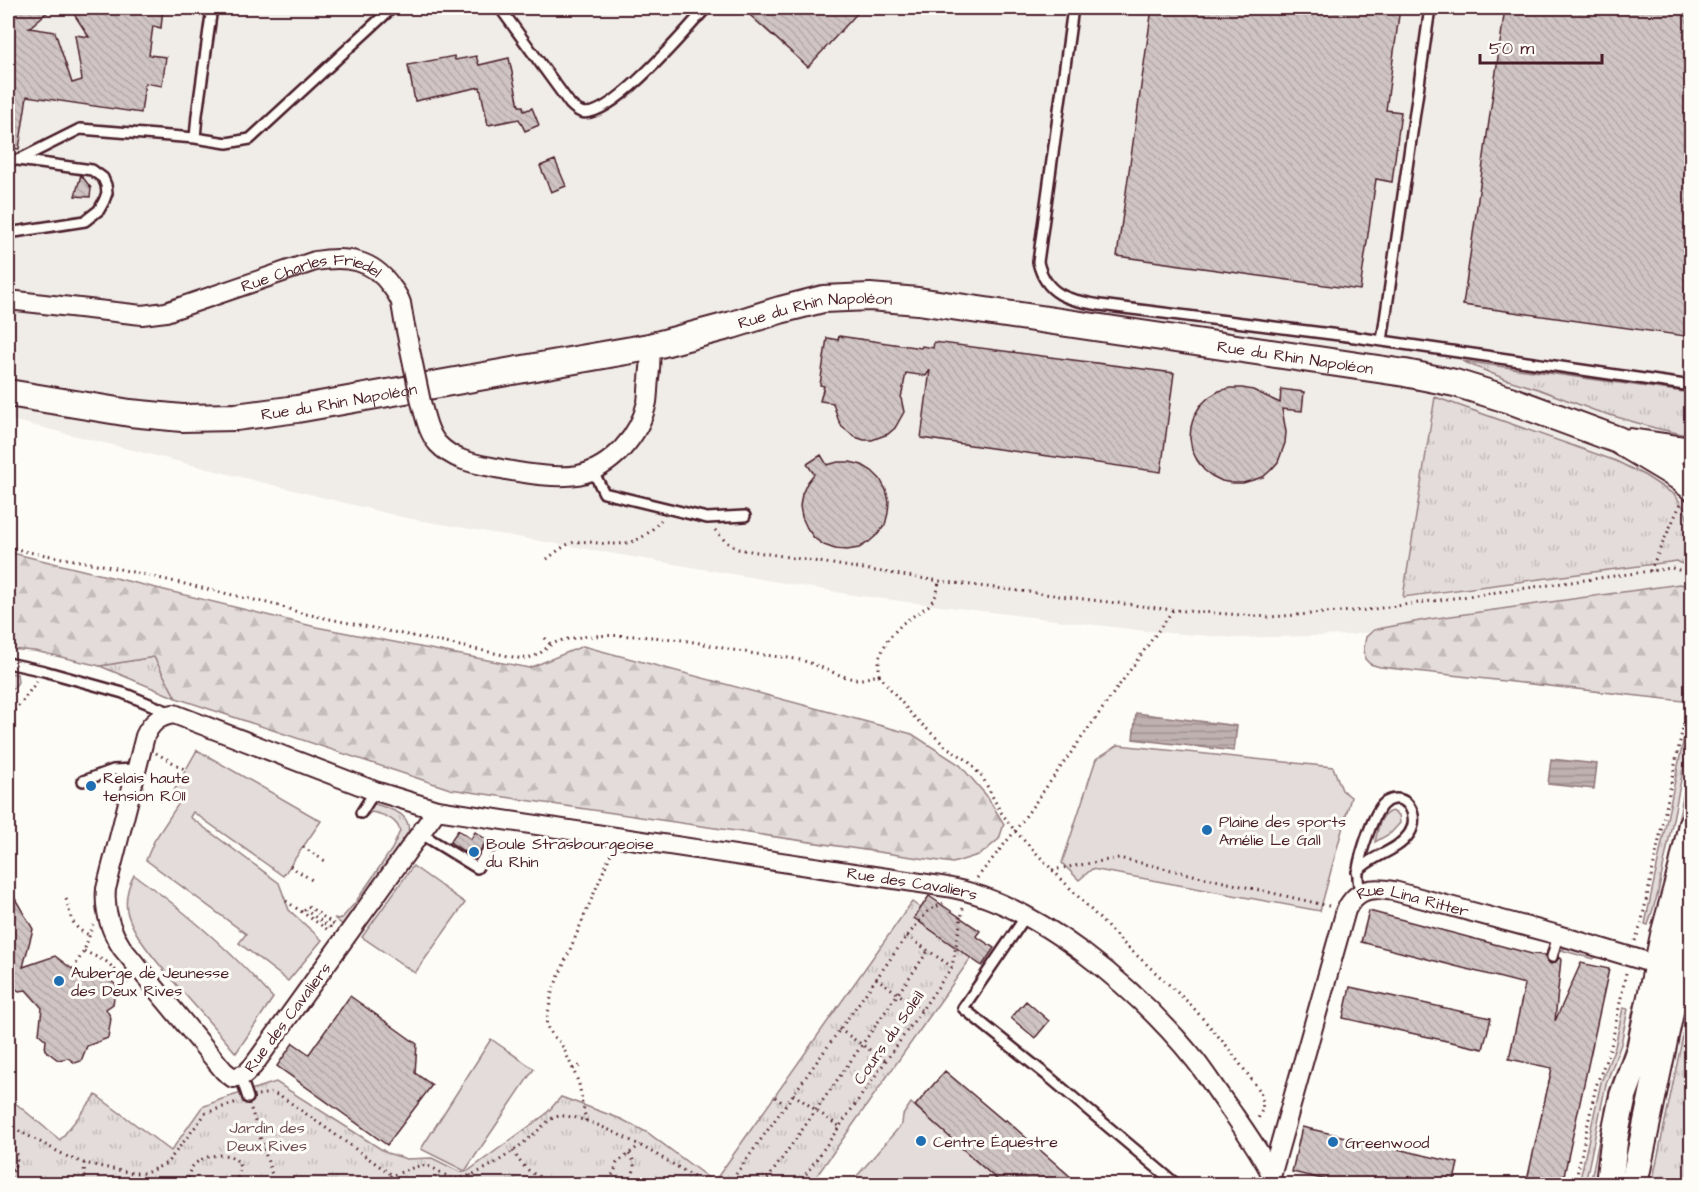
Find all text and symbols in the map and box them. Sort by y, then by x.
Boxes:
scale bar [1480,27,1602,65]
text: 50 m [1489,36,1534,61]
street label: Rue Charles Friedel [238,249,387,298]
street label: Rue du Rhin Napoléon [735,287,893,335]
street label: Rue du Rhin Napoléon [1216,335,1375,380]
street label: Rue du Rhin Napoléon [260,378,419,426]
place label: Relais haute tension R011 [103,767,190,807]
marker: Relais haute tension R011 [84,779,98,793]
place label: Plaine des sports Amélie Le Gall [1219,811,1346,851]
marker: Plaine des sports Amélie Le Gall [1200,823,1214,837]
place label: Boule Strasbourgeoise du Rhin [486,833,654,873]
marker: Boule Strasbourgeoise du Rhin [467,845,481,859]
street label: Rue des Cavaliers [845,862,980,906]
street label: Rue Lina Ritter [1353,879,1471,923]
street label: Rue des Cavaliers [239,958,336,1077]
place label: Auberge de Jeunesse des Deux Rives [71,962,229,1002]
marker: Auberge de Jeunesse des Deux Rives [52,974,66,988]
street label: Cours du Soleil [848,986,929,1089]
park label: Jardin des Deux Rives [227,1117,307,1157]
place label: Centre Équestre [933,1131,1058,1153]
place label: Greenwood [1345,1132,1429,1154]
marker: Centre Équestre [914,1134,928,1148]
marker: Greenwood [1326,1135,1340,1149]

